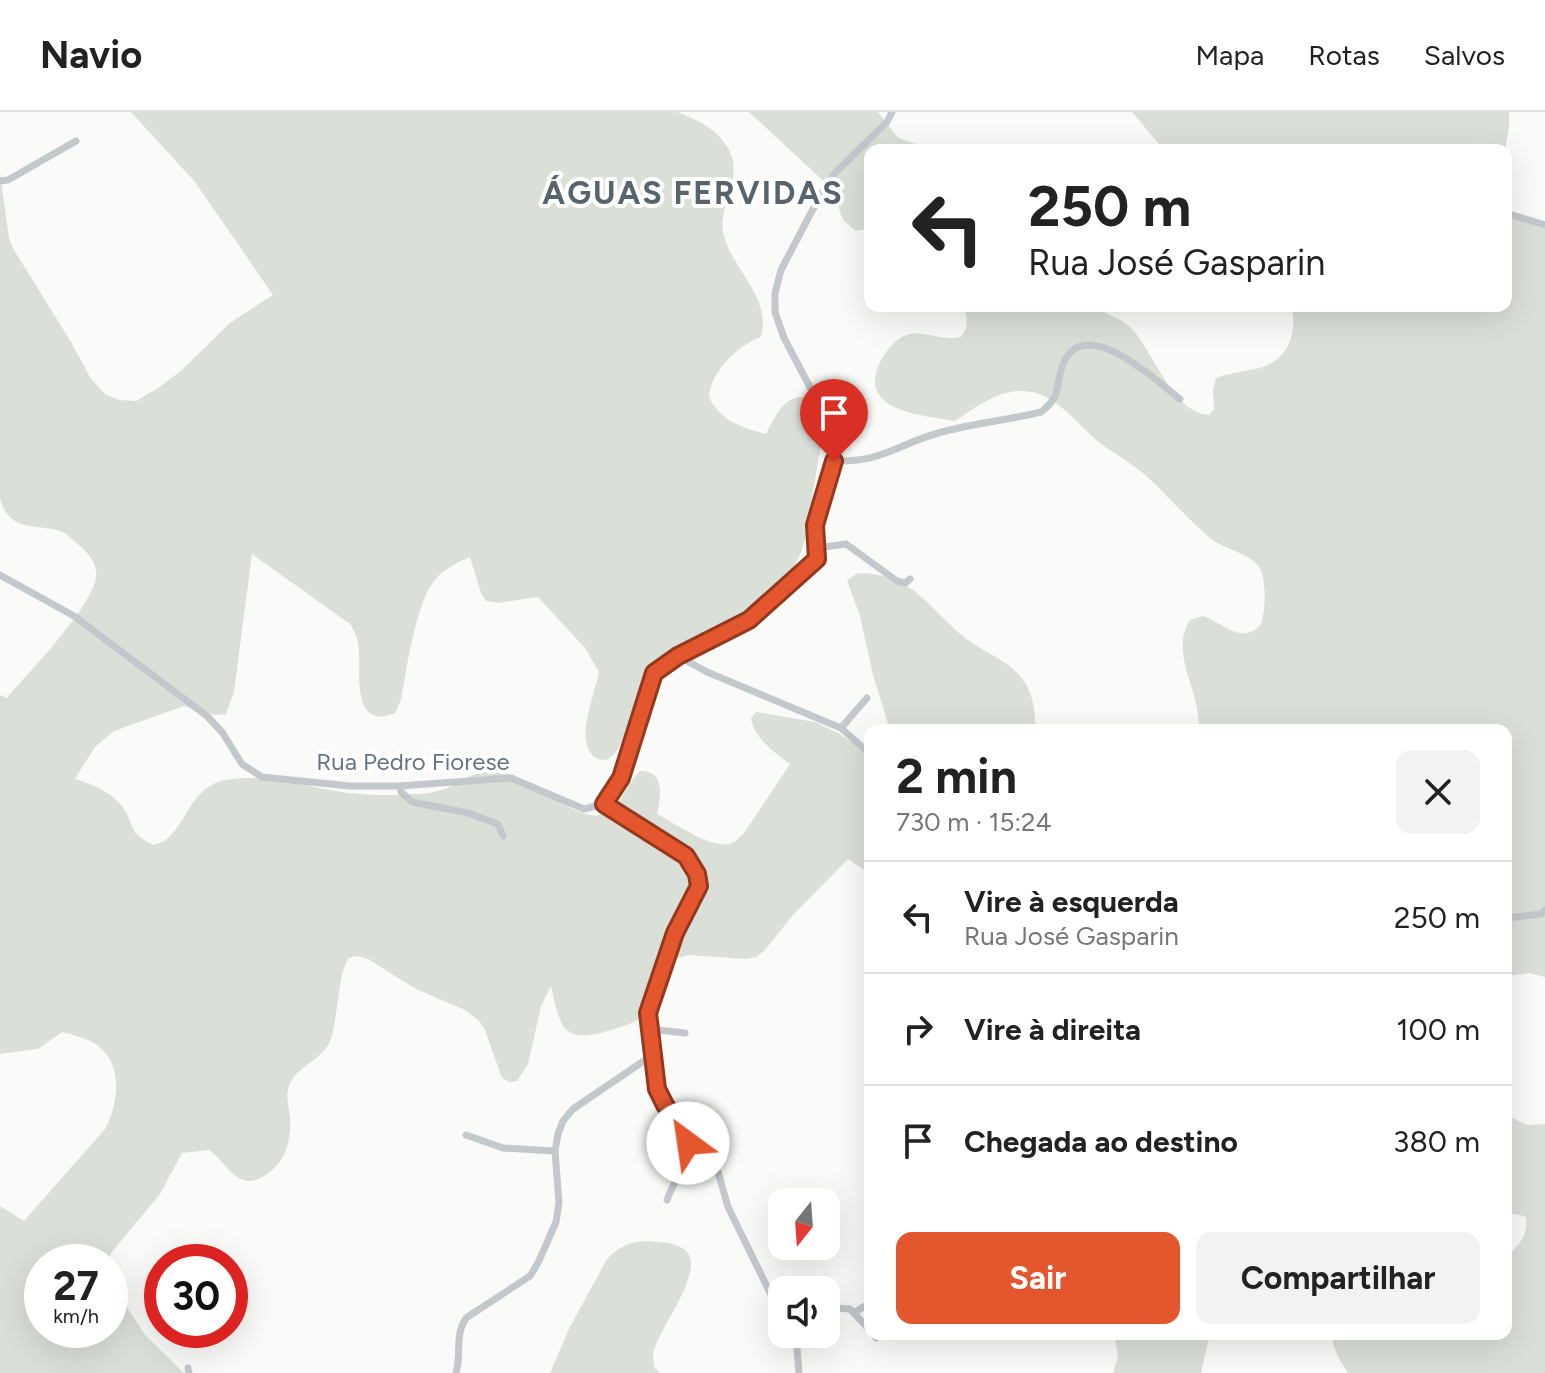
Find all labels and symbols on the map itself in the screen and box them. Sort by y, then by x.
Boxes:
district label: ÁGUAS FERVIDAS [542,174,844,212]
pin [800,379,868,461]
street label: Rua Pedro Fiorese [316,747,510,776]
position arrow [646,1101,730,1185]
north arrow [768,1188,840,1260]
speed limit sign: 30 [144,1244,248,1348]

